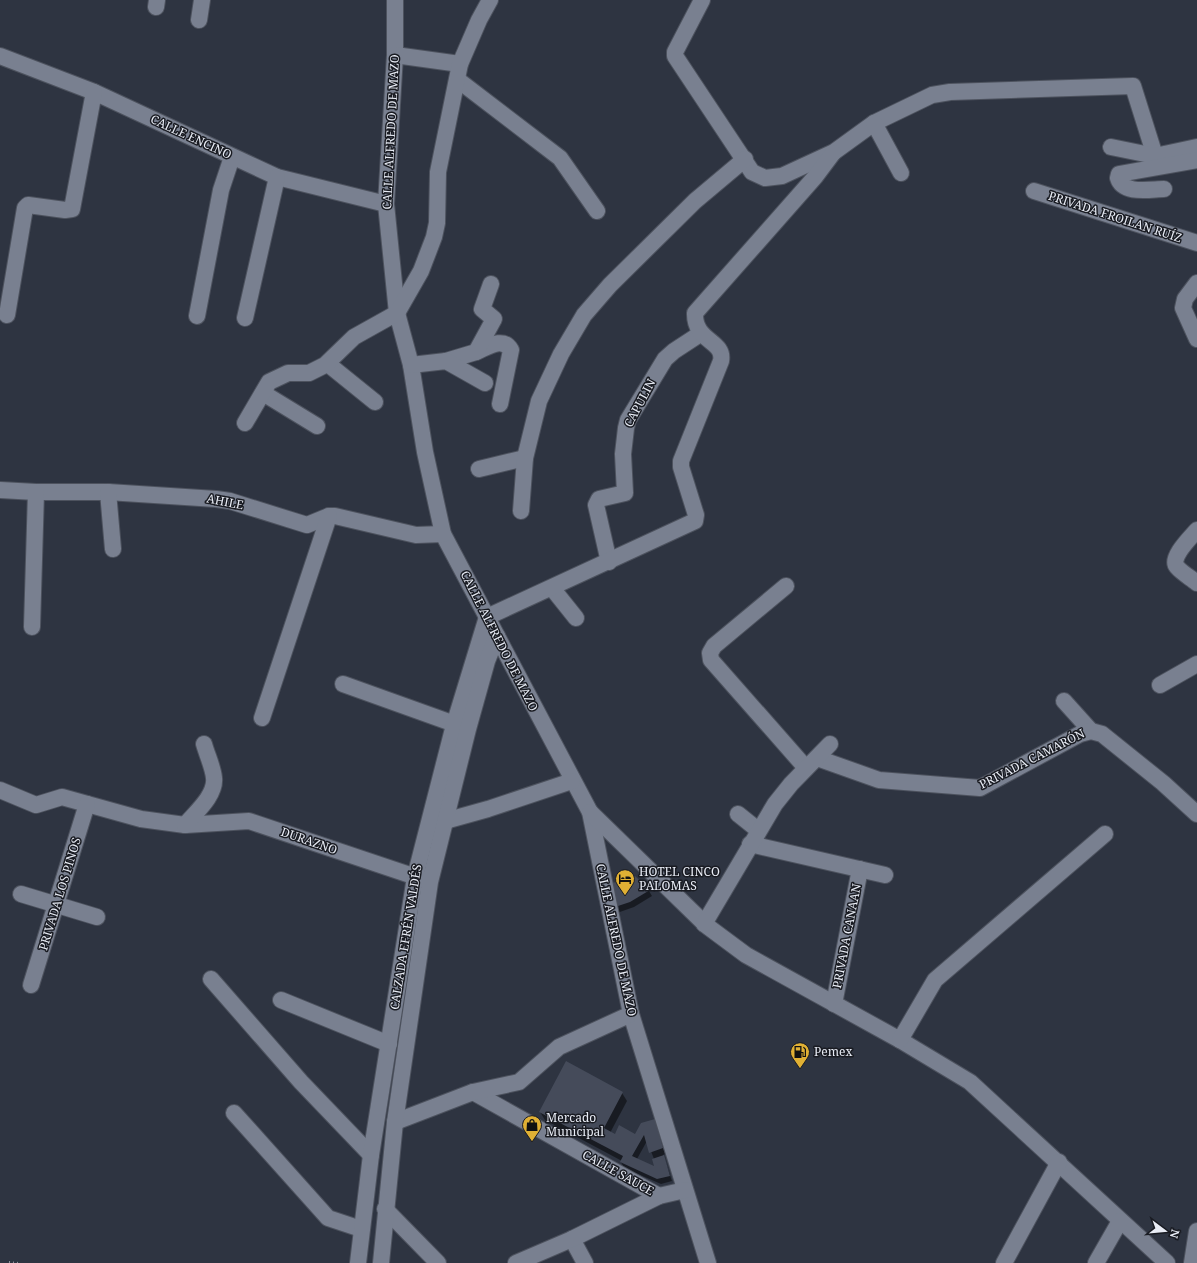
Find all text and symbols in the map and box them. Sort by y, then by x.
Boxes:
street label: CALLE ALFREDO DE MAZO [378,54,403,210]
street label: CALLE ENCINO [148,110,235,163]
street label: PRIVADA FROILAN RUÍZ [1046,187,1184,246]
street label: CAPULIN [620,376,659,430]
street label: AHILE [205,490,245,513]
street label: CALLE ALFREDO DE MAZO [457,568,542,714]
street label: PRIVADA CAMARÓN [976,725,1088,793]
street label: DURAZNO [279,823,340,858]
street label: PRIVADA LOS PINOS [34,835,85,953]
street label: CALLE ALFREDO DE MAZO [592,862,641,1018]
street label: CALZADA EFRÉN VALDÉS [386,863,425,1011]
place label: HOTEL CINCO PALOMAS [639,863,720,894]
hotel icon: HOTEL CINCO PALOMAS [614,868,636,896]
street label: PRIVADA CANAAN [828,882,865,990]
fuel station icon: Pemex [789,1041,811,1069]
place label: Pemex [814,1043,852,1060]
place label: Mercado Municipal [546,1109,604,1140]
shop icon: Mercado Municipal [521,1114,543,1142]
street label: CALLE SAUCE [579,1146,657,1199]
north arrow [1145,1211,1185,1251]
text: N [1167,1228,1183,1240]

